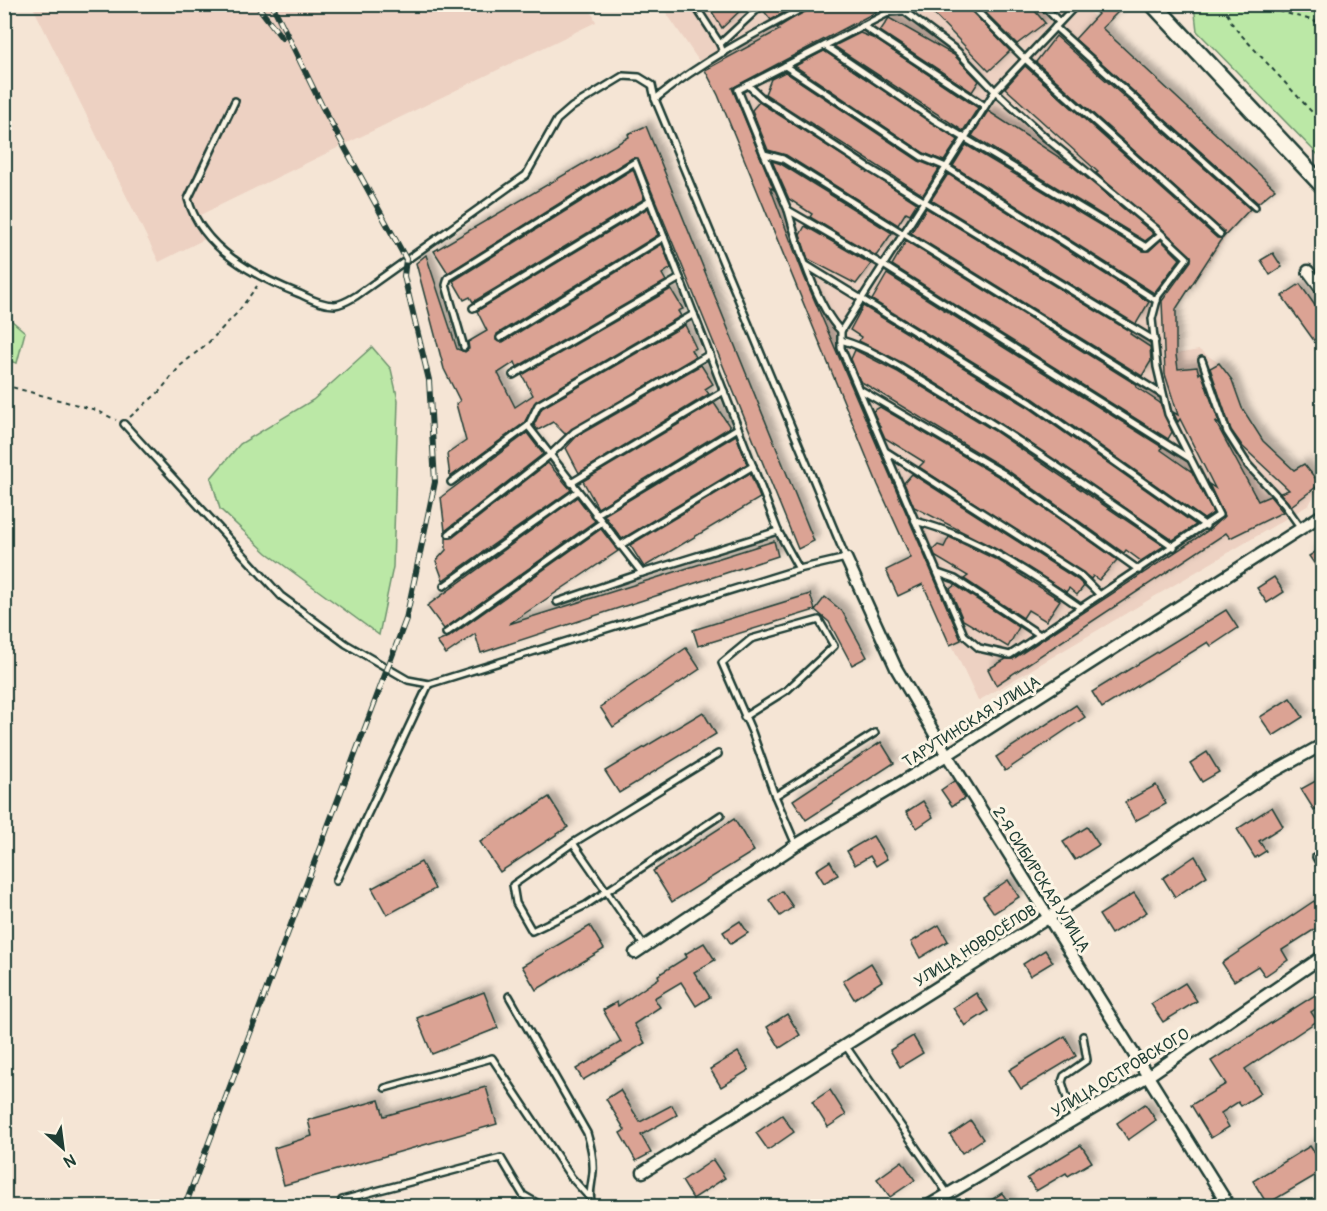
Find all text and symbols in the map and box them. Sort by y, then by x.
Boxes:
street label: ТАРУТИНСКАЯ УЛИЦА [899,671,1044,772]
street label: 2-Я СИБИРСКАЯ УЛИЦА [988,803,1094,956]
street label: УЛИЦА НОВОСЁЛОВ [911,900,1040,992]
street label: УЛИЦА ОСТРОВСКОГО [1048,1024,1193,1122]
north arrow [33,1118,93,1178]
text: N [60,1149,79,1172]

